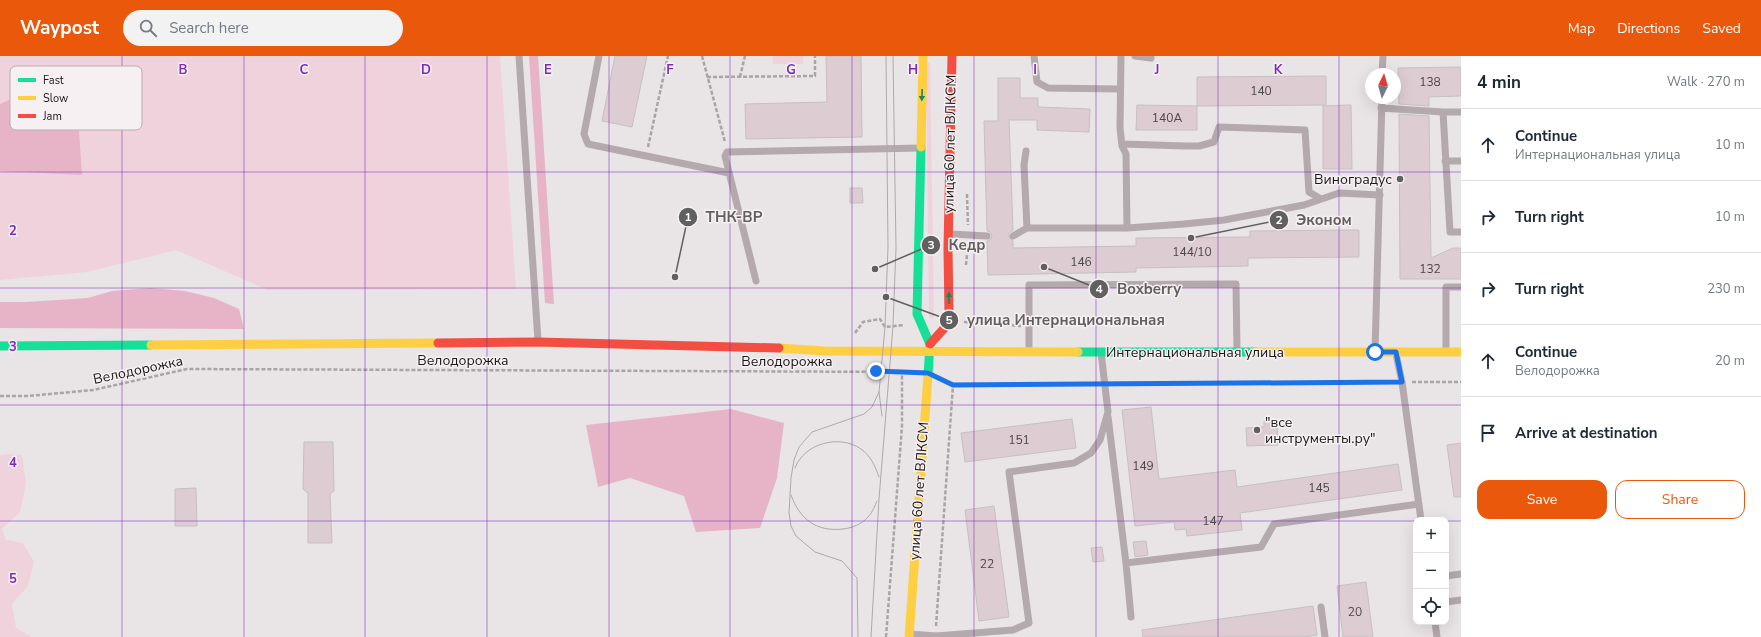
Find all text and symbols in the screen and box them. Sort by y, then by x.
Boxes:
search box [123,10,403,46]
text: Waypost [20,15,99,41]
icon: search [137,17,159,39]
text: Search here [169,18,249,38]
text: Map [1568,19,1595,38]
text: Directions [1617,19,1680,38]
text: Saved [1702,19,1741,38]
text: B [179,61,188,79]
text: C [300,61,309,79]
text: D [421,61,431,79]
text: E [544,61,552,79]
text: F [666,61,674,79]
text: G [786,61,796,79]
text: H [908,61,918,79]
text: I [1033,61,1037,79]
text: J [1154,61,1159,79]
text: K [1274,61,1283,79]
legend [10,66,142,130]
north arrow [1365,68,1401,104]
text: 4 min [1477,71,1521,94]
text: Fast [43,73,64,88]
text: Walk · 270 m [1667,73,1745,91]
house number: 138 [1419,74,1441,90]
street label: улица 60 лет ВЛКСМ [939,75,961,213]
house number: 140 [1250,83,1272,99]
one-way arrow [919,89,926,101]
text: Slow [43,91,68,106]
text: Jam [42,109,62,124]
house number: 140А [1152,110,1182,126]
text: Continue [1515,126,1577,146]
icon: ahead [1477,134,1499,156]
text: 10 m [1715,136,1745,154]
text: Интернациональная улица [1515,146,1680,164]
place label: Виноградус [1314,170,1392,189]
marker: Виноградус [1395,174,1405,184]
callout: ТНК-ВР [678,203,771,230]
callout: Эконом [1269,206,1360,233]
icon: right [1477,206,1499,228]
text: ТНК-ВР [706,207,763,227]
text: Turn right [1515,207,1584,227]
text: 10 m [1715,208,1745,226]
text: 1 [684,209,692,225]
text: Эконом [1296,210,1352,230]
text: 2 [1275,212,1283,228]
text: 2 [9,222,17,240]
callout: Кедр [921,232,994,259]
text: Кедр [949,235,985,255]
text: 3 [927,237,935,253]
house number: 144/10 [1172,244,1212,260]
house number: 146 [1070,254,1092,270]
house number: 132 [1419,261,1441,277]
callout: Boxberry [1089,275,1189,302]
icon: right [1477,278,1499,300]
text: Boxberry [1117,279,1181,299]
text: Turn right [1515,279,1584,299]
text: 230 m [1707,280,1745,298]
text: 4 [1095,281,1103,297]
one-way arrow [946,291,952,304]
callout: улица Интернациональная [939,306,1173,333]
text: улица Интернациональная [967,310,1165,330]
text: 5 [945,312,953,328]
text: 3 [9,338,17,356]
text: Continue [1515,342,1577,362]
street label: Интернациональная улица [1106,343,1284,362]
route start [1366,343,1384,361]
icon: ahead [1477,350,1499,372]
street label: Велодорожка [91,351,185,389]
street label: Велодорожка [417,351,509,370]
street label: Велодорожка [741,352,833,371]
text: 20 m [1715,352,1745,370]
route end [867,362,885,380]
text: Велодорожка [1515,362,1600,380]
place label: "все инструменты.ру" [1265,413,1375,448]
street label: улица 60 лет ВЛКСМ [905,421,933,561]
icon: arrive [1477,422,1499,444]
text: Arrive at destination [1515,423,1658,443]
marker: "все инструменты.ру" [1252,425,1262,435]
house number: 151 [1008,432,1030,448]
text: 4 [9,454,17,472]
house number: 149 [1132,458,1154,474]
house number: 145 [1308,480,1330,496]
button: Save [1477,480,1607,519]
button: Share [1615,480,1745,519]
house number: 147 [1202,513,1224,529]
map controls [1413,517,1449,625]
button: + [1413,517,1449,553]
button: − [1413,553,1449,589]
house number: 22 [980,556,994,572]
text: 5 [9,570,17,588]
button: locate [1413,589,1449,625]
house number: 20 [1348,604,1362,620]

